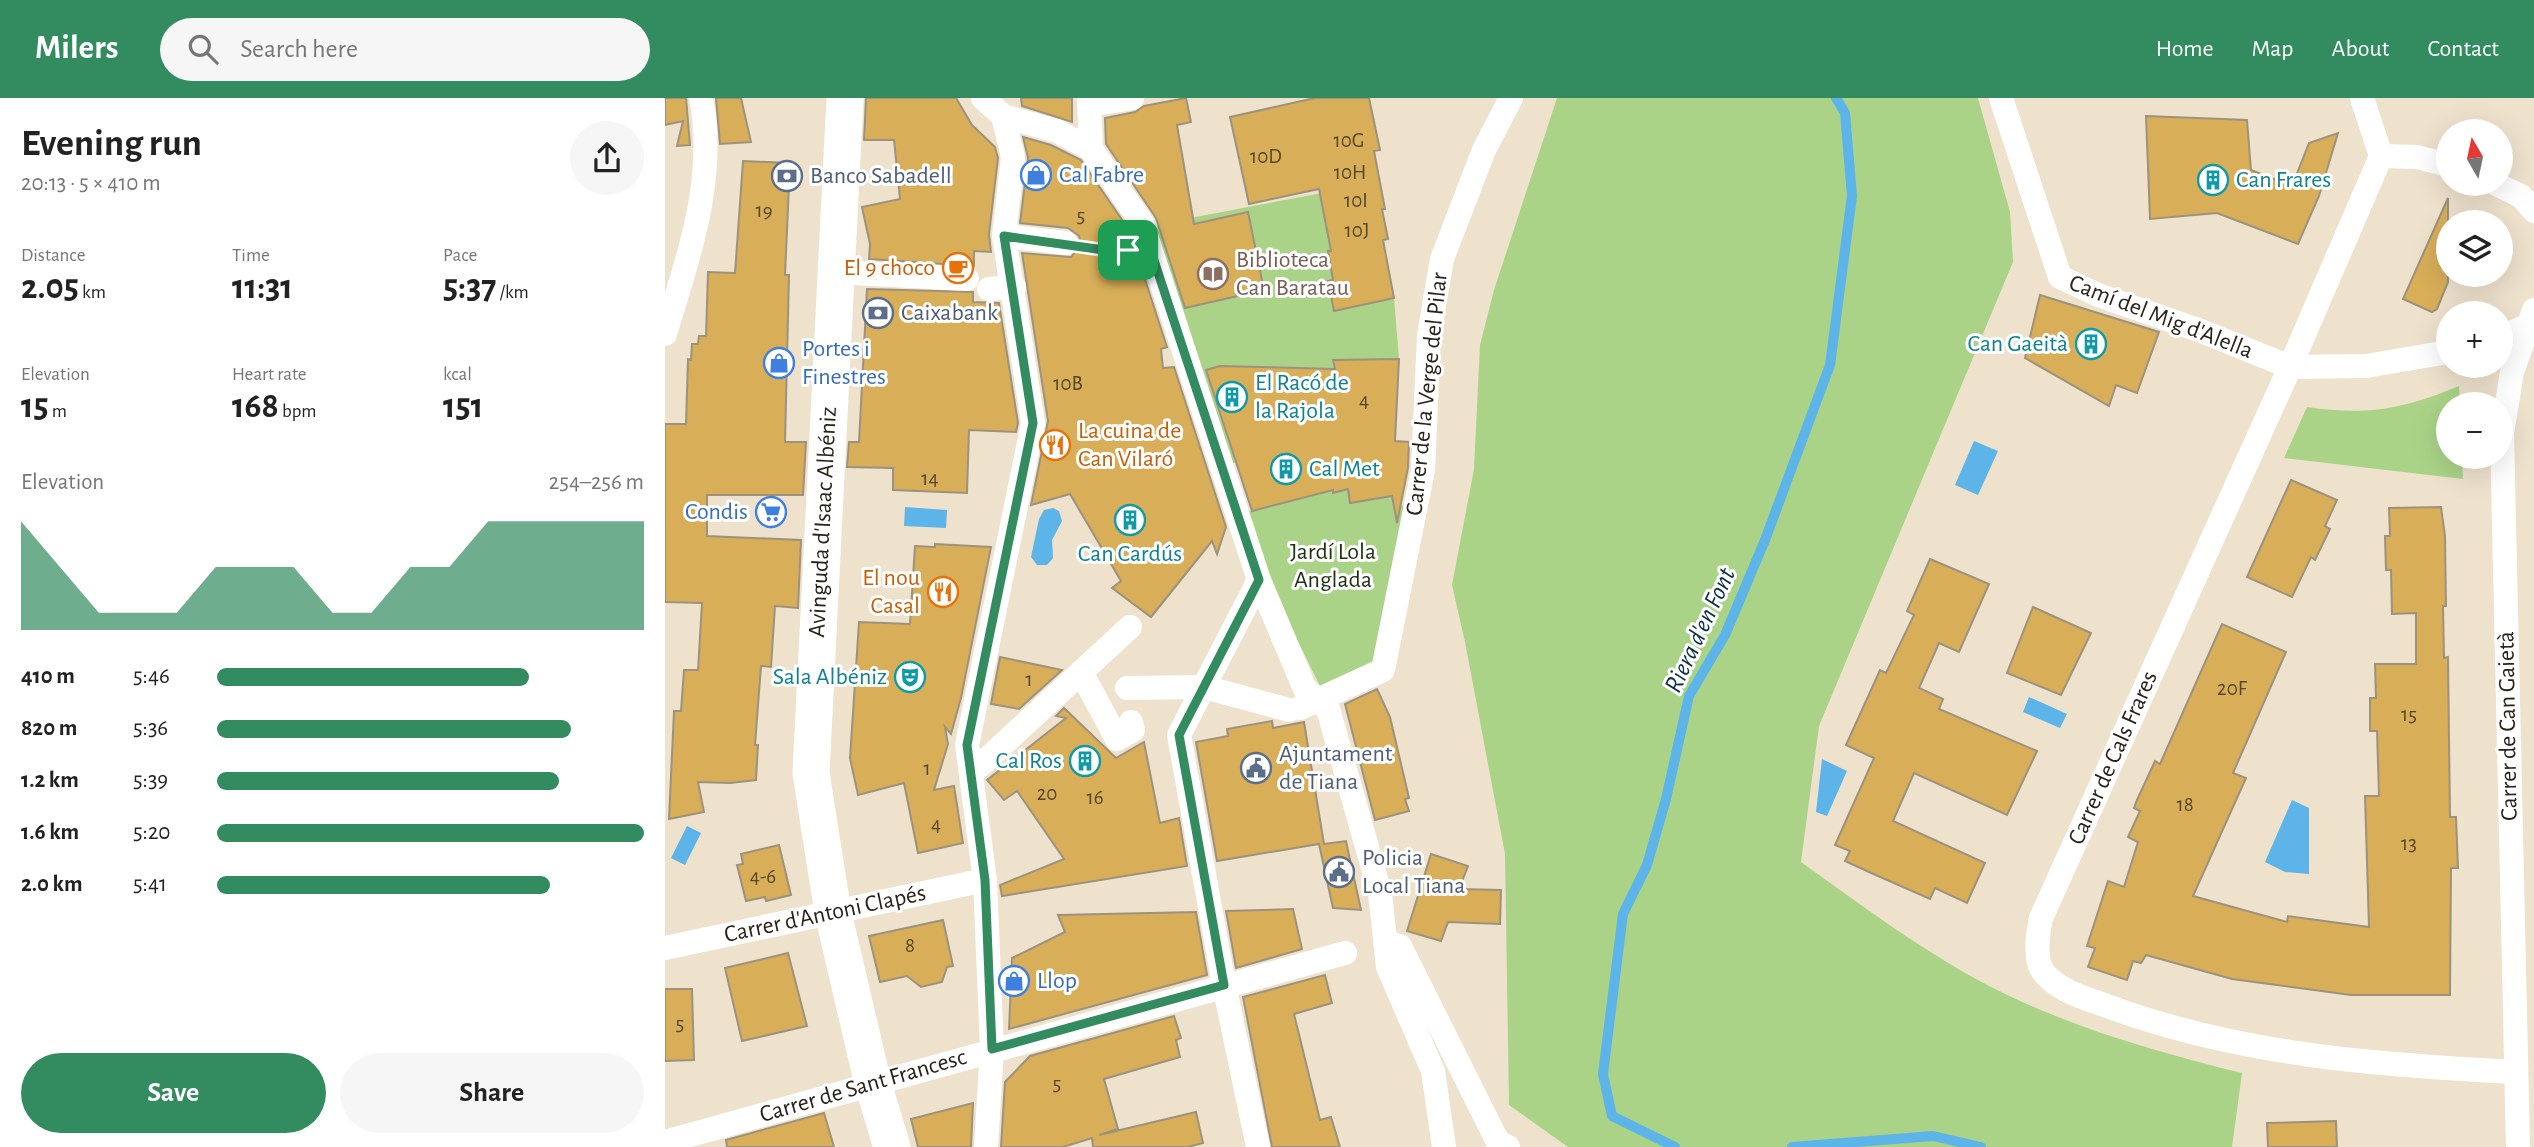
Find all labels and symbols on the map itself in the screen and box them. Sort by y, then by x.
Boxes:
north arrow [2436,119,2513,196]
house number: 10G [1334,130,1364,151]
house number: 10D [1250,146,1282,167]
shop icon: Cal Fabre [1019,158,1053,192]
bank icon: Banco Sabadell [770,159,804,193]
house number: 10H [1334,162,1366,183]
place label: Cal Fabre [1059,163,1144,187]
building icon: Can Frares [2196,163,2230,197]
place label: Banco Sabadell [810,164,952,188]
place label: Can Frares [2236,168,2331,192]
house number: 10I [1344,190,1368,211]
house number: 19 [755,200,773,221]
house number: 5 [1077,205,1085,226]
pin [1098,220,1158,280]
house number: 10J [1345,220,1369,241]
place label: Biblioteca Can Baratau [1236,248,1349,300]
cafe icon: El 9 choco [941,251,975,285]
place label: El 9 choco [844,256,935,280]
library icon: Biblioteca Can Baratau [1196,257,1230,291]
street label: Carrer de la Verge del Pilar [1402,271,1452,517]
street label: Camí del Mig d'Alella [2066,271,2256,363]
bank icon: Caixabank [861,296,895,330]
place label: Caixabank [901,301,998,325]
building icon: Can Gaeità [2074,327,2108,361]
place label: Can Gaeità [1967,332,2068,356]
place label: Portes i Finestres [802,337,886,389]
shop icon: Portes i Finestres [762,346,796,380]
place label: El Racó de la Rajola [1255,371,1349,423]
house number: 10B [1053,373,1083,394]
building icon: El Racó de la Rajola [1215,380,1249,414]
house number: 4 [1359,390,1369,411]
street label: Avinguda d'Isaac Albéniz [805,406,841,638]
place label: La cuina de Can Vilaró [1078,419,1181,471]
restaurant icon: La cuina de Can Vilaró [1038,428,1072,462]
building icon: Cal Met [1269,452,1303,486]
place label: Cal Met [1309,457,1380,481]
house number: 14 [921,468,939,489]
supermarket icon: Condis [754,495,788,529]
place label: Condis [685,500,748,524]
building icon: Can Cardús [1113,503,1147,537]
park label: Jardí Lola Anglada [1290,540,1376,592]
place label: Can Cardús [1078,542,1182,566]
water label: Riera d'en Font [1660,563,1740,697]
place label: El nou Casal [862,566,920,618]
restaurant icon: El nou Casal [926,575,960,609]
street label: Carrer de Can Gaietà [2494,631,2522,821]
theatre icon: Sala Albéniz [893,660,927,694]
place label: Sala Albéniz [773,665,887,689]
street label: Carrer de Cals Frares [2064,668,2162,848]
house number: 1 [1025,669,1033,690]
house number: 20F [2217,678,2248,699]
house number: 15 [2401,704,2417,725]
place label: Ajuntament de Tiana [1279,742,1393,794]
building icon: Cal Ros [1068,744,1102,778]
place label: Cal Ros [995,749,1062,773]
public building icon: Ajuntament de Tiana [1239,751,1273,785]
house number: 1 [923,758,931,779]
house number: 20 [1037,783,1057,804]
house number: 16 [1086,787,1104,808]
house number: 18 [2176,794,2194,815]
house number: 4 [931,814,941,835]
house number: 13 [2401,833,2417,854]
place label: Policia Local Tiana [1362,846,1465,898]
public building icon: Policia Local Tiana [1322,855,1356,889]
house number: 4-6 [750,866,776,887]
street label: Carrer d'Antoni Clapés [722,881,928,947]
house number: 8 [905,935,915,956]
shop icon: Llop [997,964,1031,998]
place label: Llop [1037,969,1077,993]
house number: 5 [676,1013,684,1034]
street label: Carrer de Sant Francesc [757,1045,969,1127]
house number: 5 [1053,1073,1061,1094]

